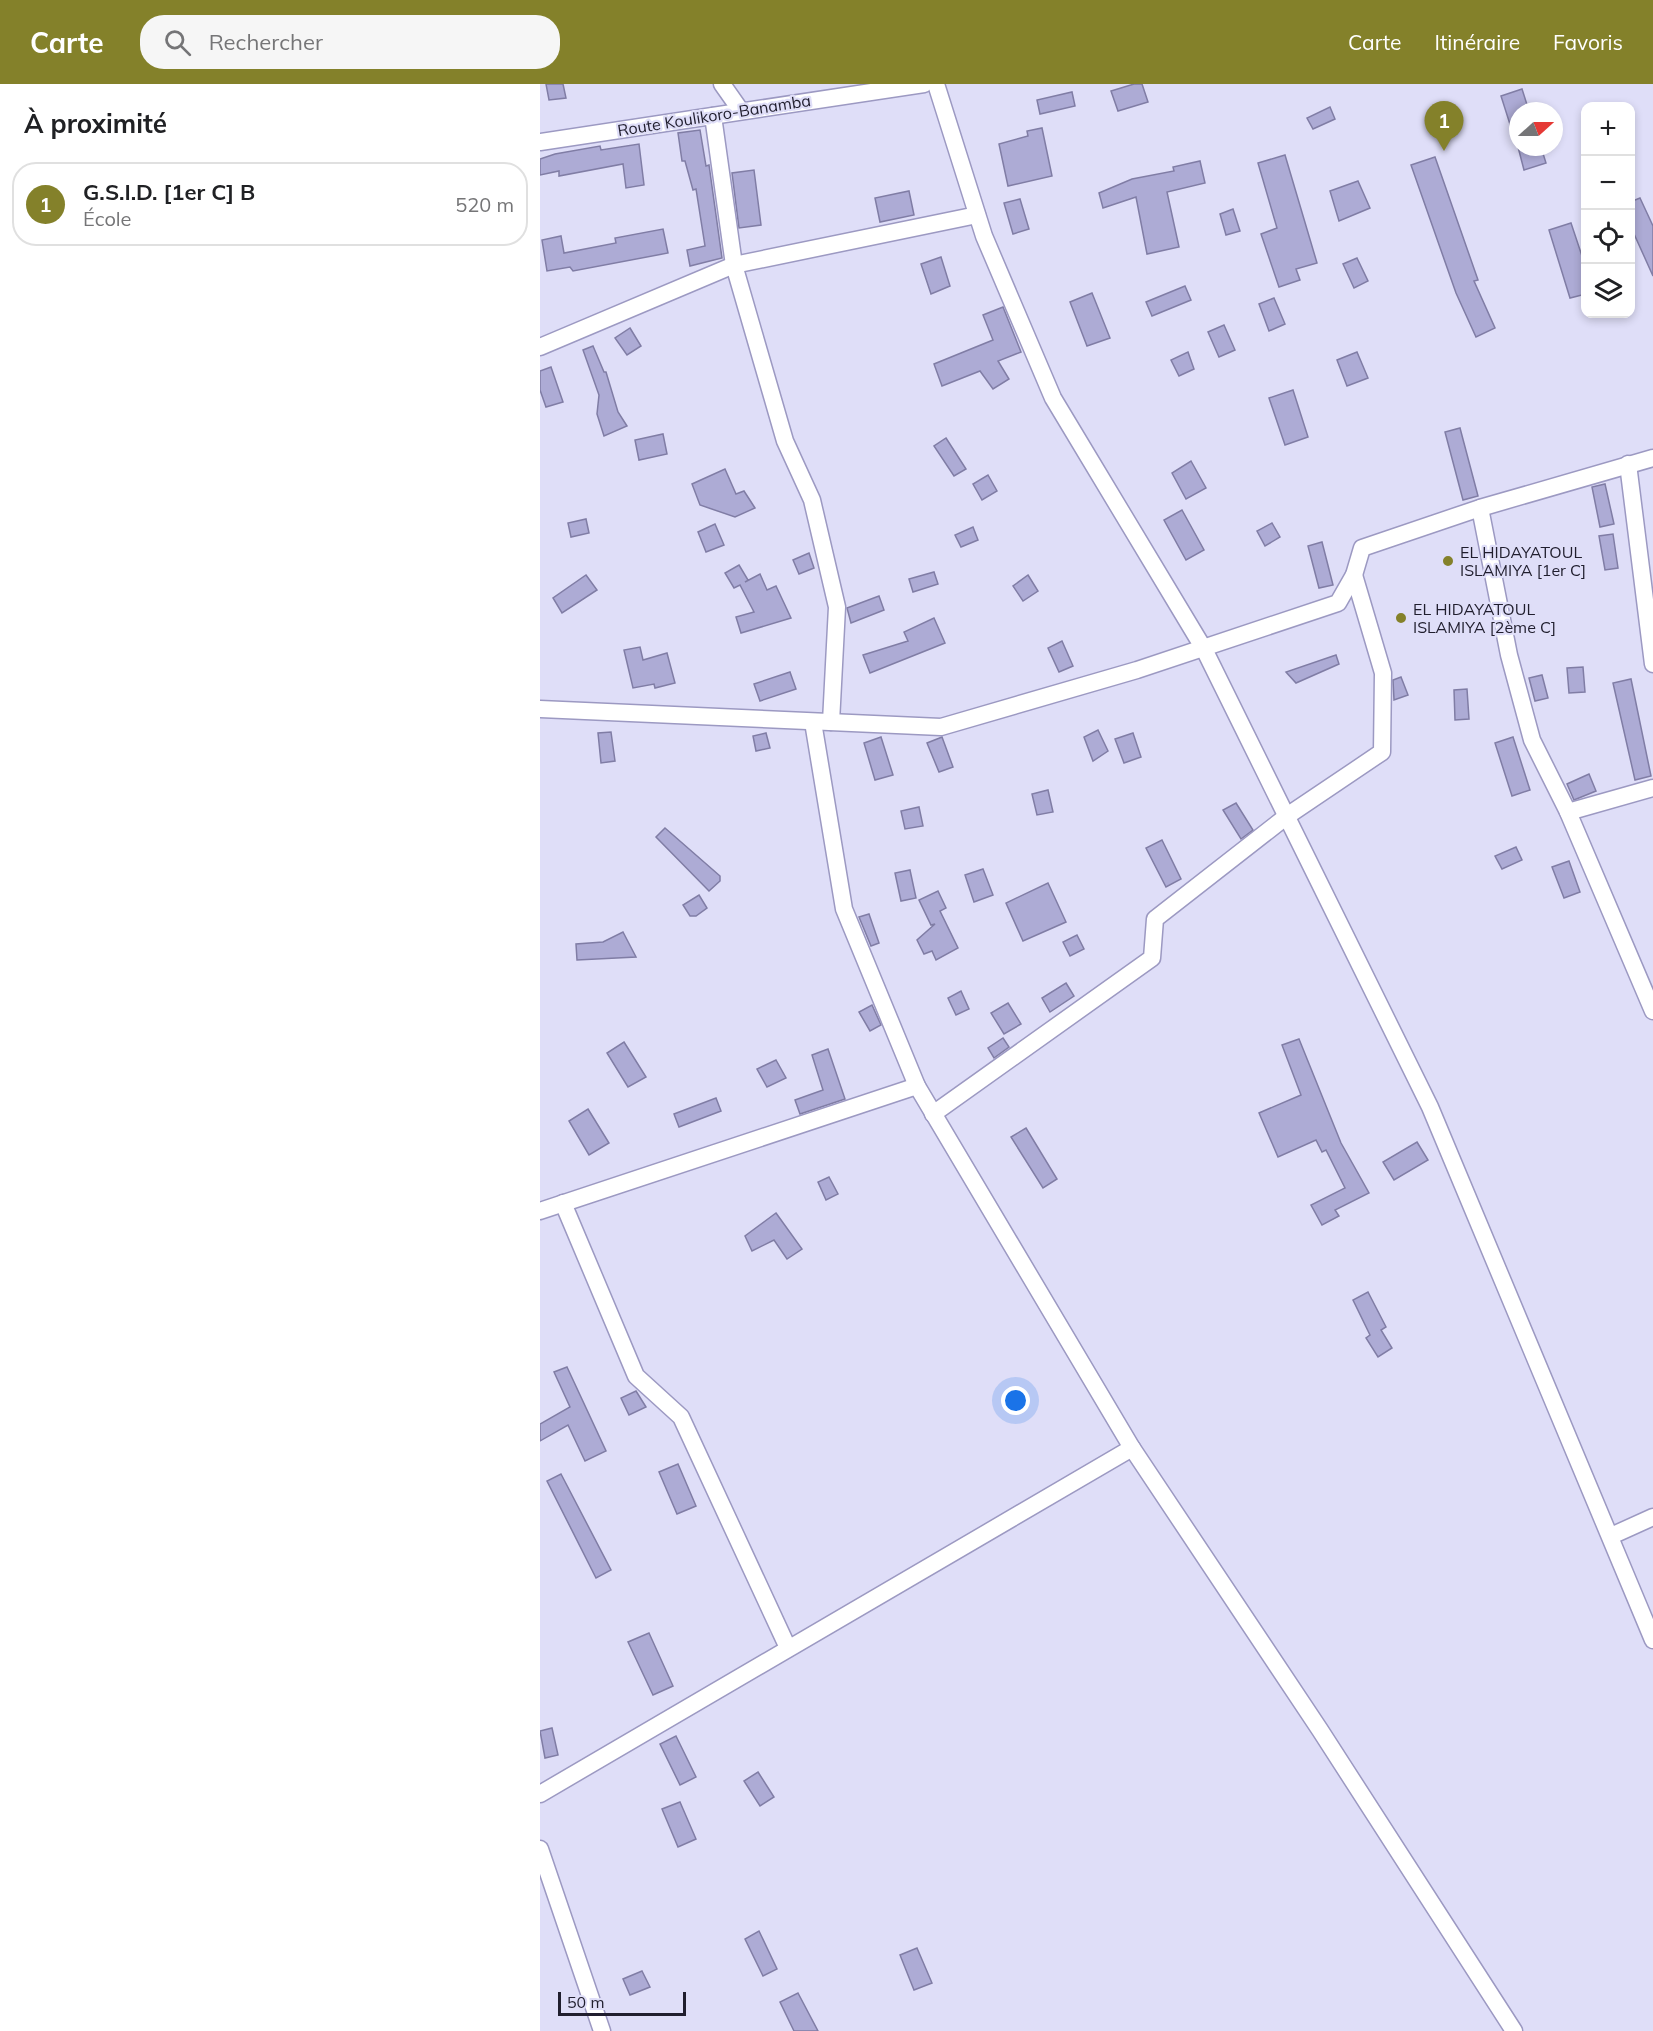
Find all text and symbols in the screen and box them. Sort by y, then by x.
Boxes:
search box [140,15,560,69]
text: Carte [30,25,104,60]
icon: search [161,26,194,59]
text: Rechercher [209,28,323,56]
text: Carte [1348,29,1402,55]
text: Itinéraire [1435,29,1520,55]
text: Favoris [1553,29,1623,55]
street label: Route Koulikoro-Banamba [616,90,812,140]
pin: 1 [1424,101,1464,151]
north arrow [1509,102,1563,156]
map controls [1581,102,1635,318]
button: + [1581,102,1635,156]
text: À proximité [24,107,167,140]
button: − [1581,156,1635,210]
text: G.S.I.D. [1er C] B [83,178,255,206]
text: 1 [40,192,52,217]
text: 520 m [455,192,514,217]
text: École [83,206,131,231]
button: locate [1581,210,1635,264]
button: layers [1581,264,1635,318]
place label: EL HIDAYATOUL ISLAMIYA [1er C] [1460,542,1586,580]
marker: EL HIDAYATOUL ISLAMIYA [1er C] [1441,554,1455,568]
place label: EL HIDAYATOUL ISLAMIYA [2ème C] [1413,599,1556,637]
marker: EL HIDAYATOUL ISLAMIYA [2ème C] [1394,611,1408,625]
your location [1001,1386,1030,1415]
scale bar [558,1989,686,2016]
text: 50 m [567,1992,604,2012]

